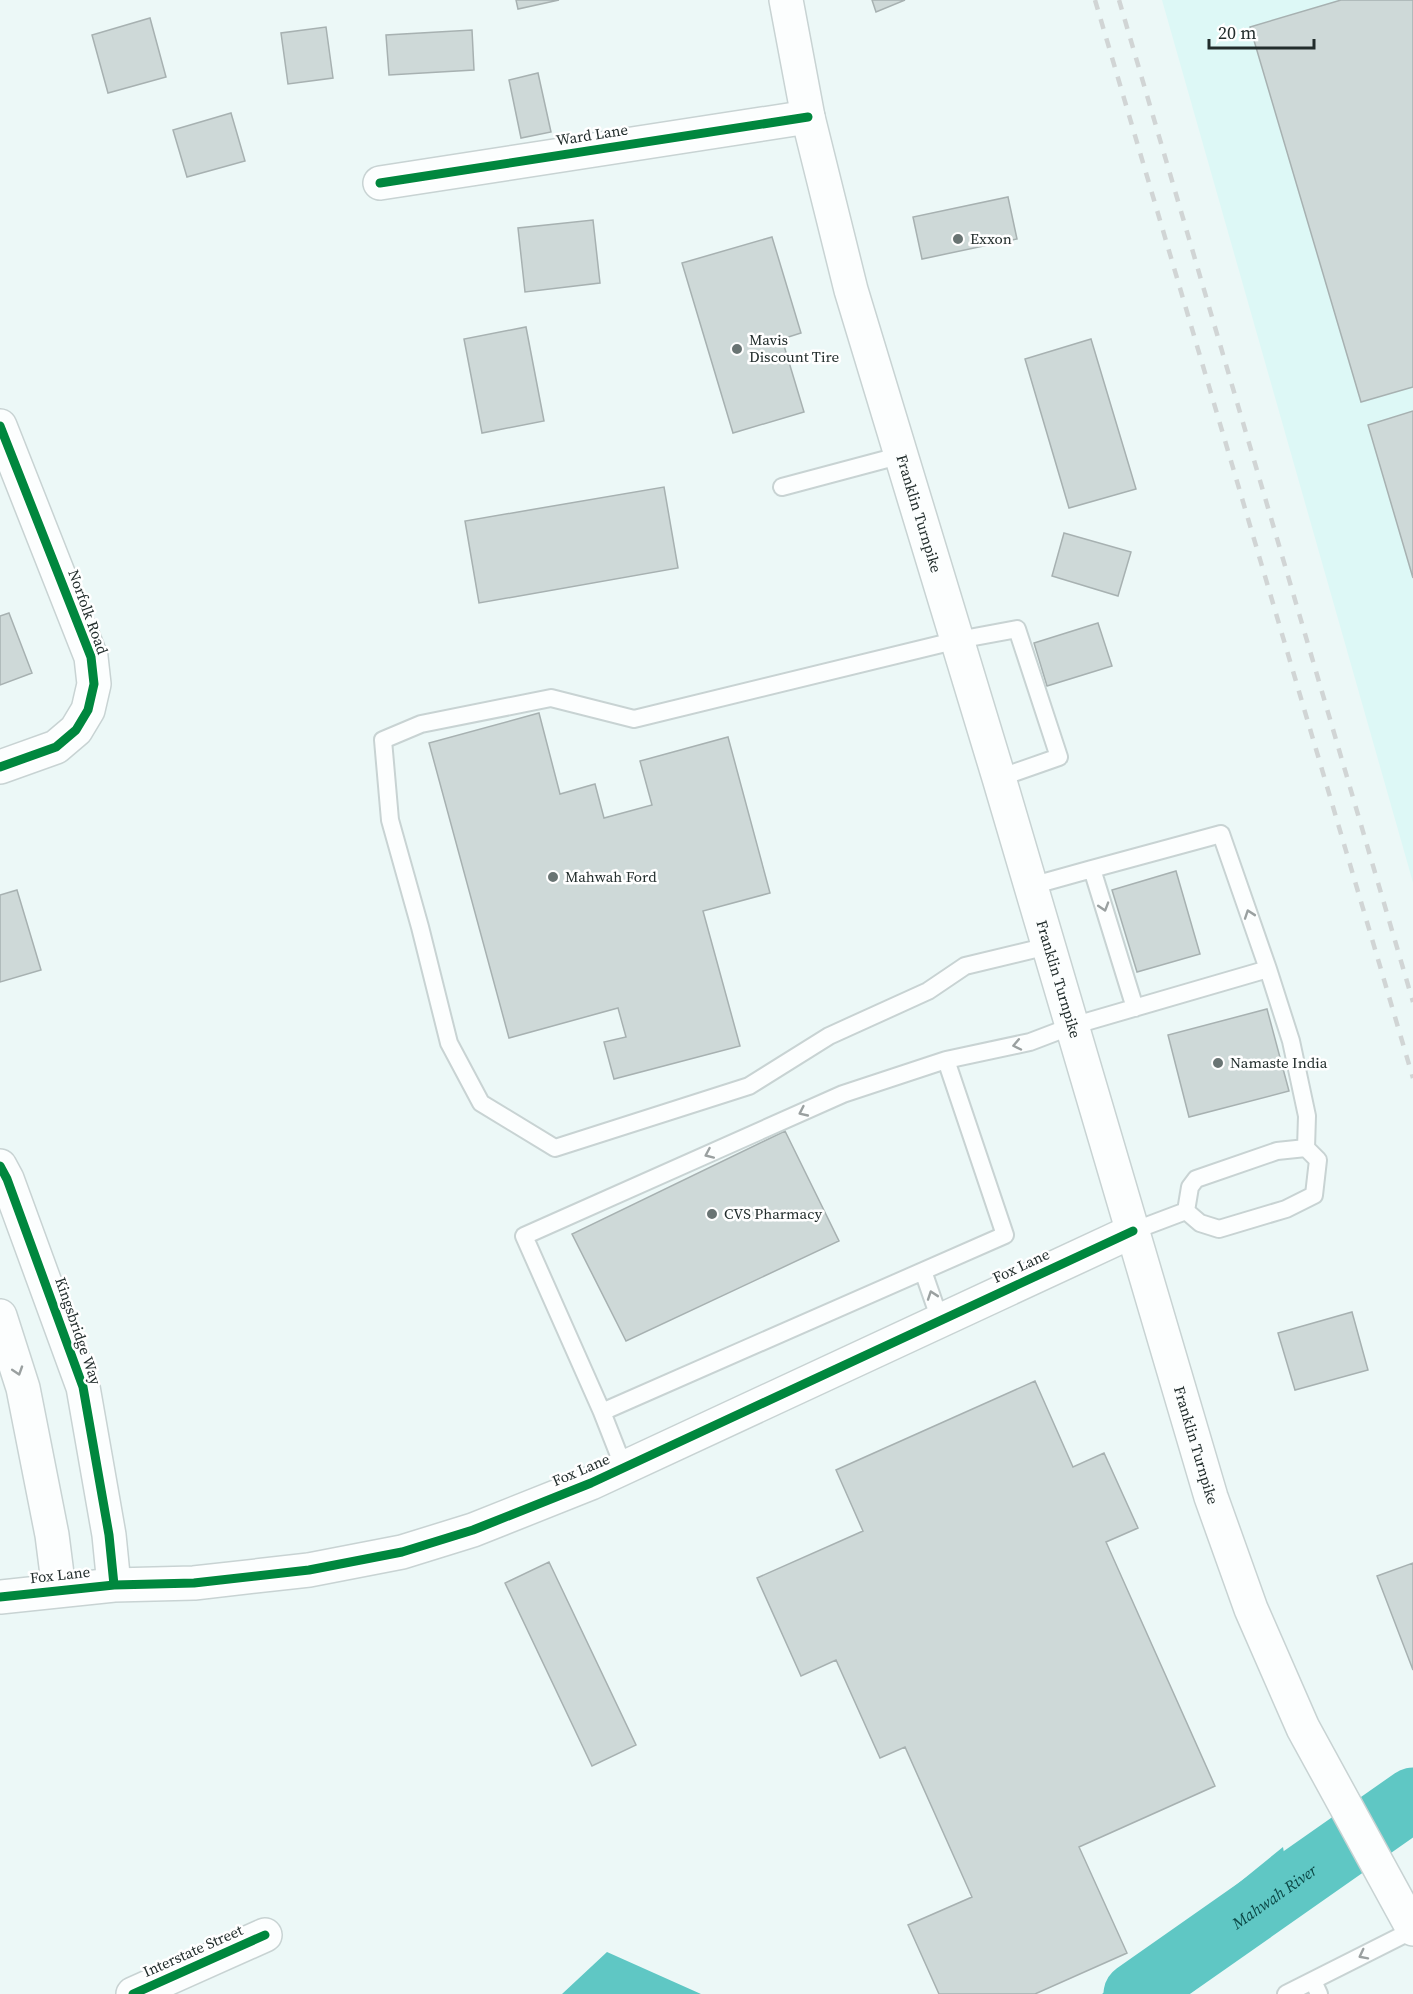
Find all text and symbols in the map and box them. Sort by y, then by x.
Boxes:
scale bar [1209,12,1314,50]
text: 20 m [1218,20,1256,45]
street label: Ward Lane [555,118,630,151]
place label: Exxon [970,228,1012,249]
marker: Exxon [951,232,965,246]
place label: Mavis Discount Tire [749,329,840,367]
marker: Mavis Discount Tire [730,342,744,356]
street label: Franklin Turnpike [892,452,947,575]
street label: Norfolk Road [63,567,114,658]
place label: Mahwah Ford [565,866,657,887]
marker: Mahwah Ford [546,870,560,884]
one-way arrow [1097,901,1109,912]
one-way arrow [1243,909,1256,920]
street label: Franklin Turnpike [1031,917,1086,1041]
one-way arrow [1012,1038,1022,1051]
place label: Namaste India [1230,1052,1328,1073]
marker: Namaste India [1211,1056,1225,1070]
one-way arrow [798,1105,809,1117]
one-way arrow [704,1147,715,1159]
place label: CVS Pharmacy [724,1203,823,1224]
marker: CVS Pharmacy [705,1207,719,1221]
street label: Fox Lane [989,1243,1053,1288]
street label: Kingsbridge Way [50,1274,107,1388]
one-way arrow [926,1290,939,1301]
one-way arrow [11,1365,23,1376]
street label: Franklin Turnpike [1169,1384,1224,1508]
street label: Fox Lane [549,1448,613,1491]
street label: Fox Lane [29,1561,92,1588]
water label: Mahwah River [1226,1859,1322,1934]
street label: Interstate Street [140,1919,246,1982]
one-way arrow [1358,1948,1369,1959]

